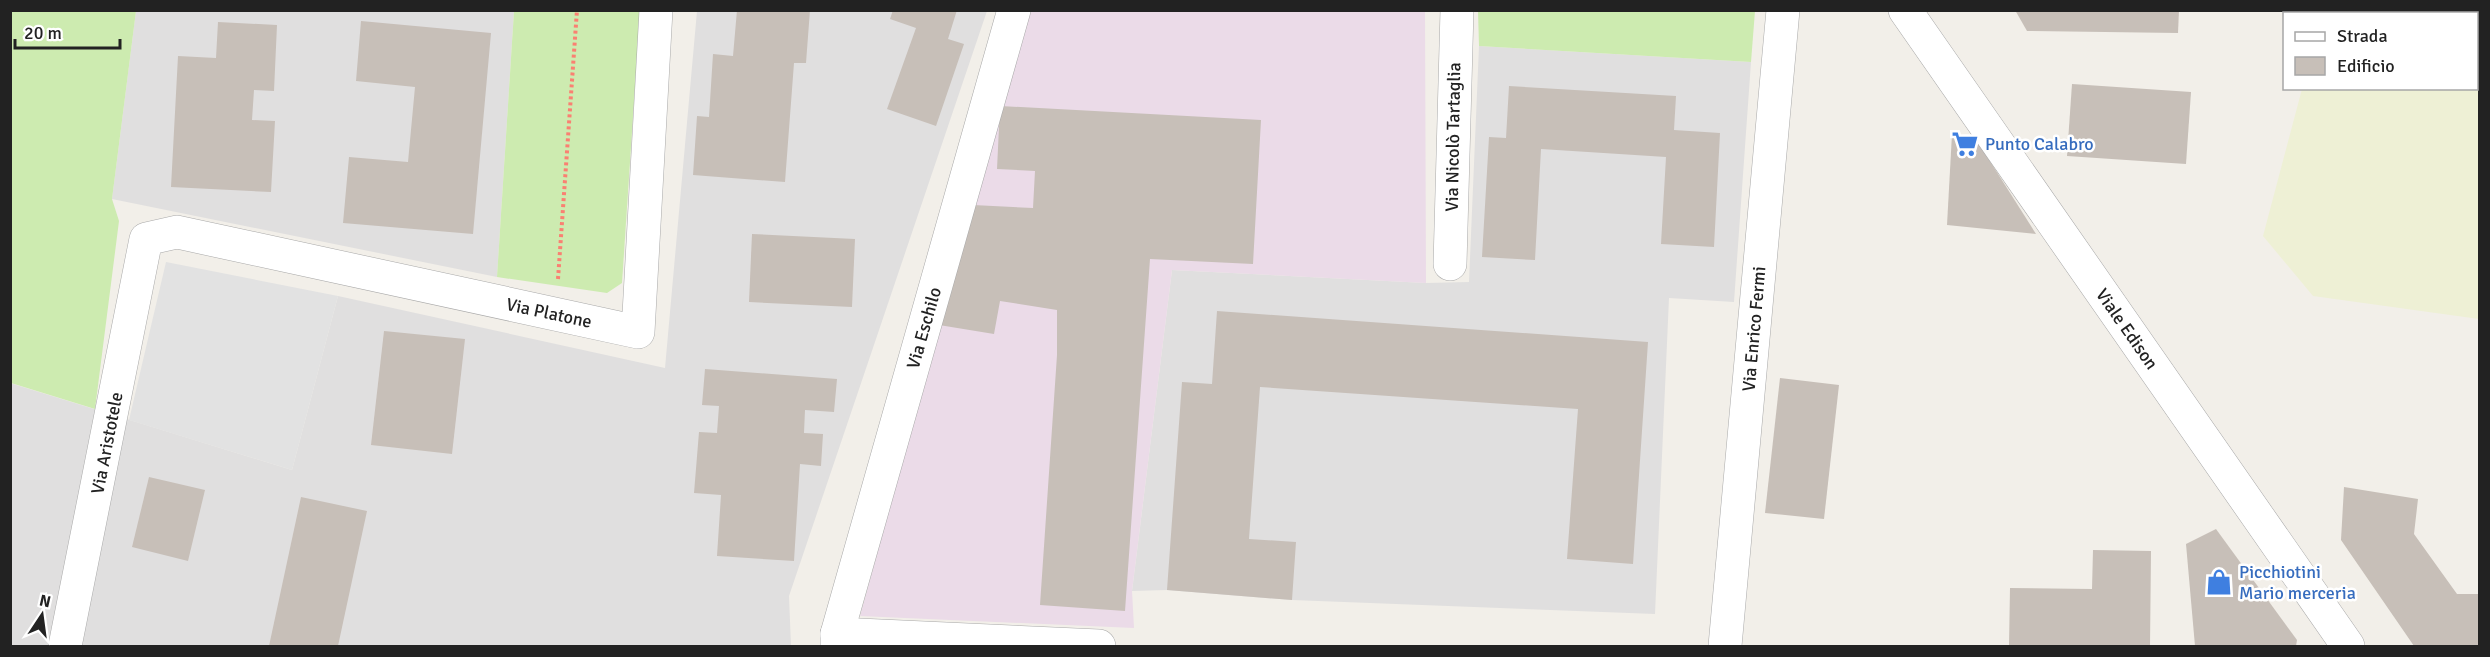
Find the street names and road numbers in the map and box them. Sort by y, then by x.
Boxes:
street label: Via Nicolò Tartaglia [1441,62,1465,212]
street label: Via Enrico Fermi [1738,265,1770,393]
street label: Viale Edison [2091,284,2163,374]
street label: Via Eschilo [902,285,946,371]
street label: Via Platone [504,293,594,333]
street label: Via Aristotele [86,390,128,496]

